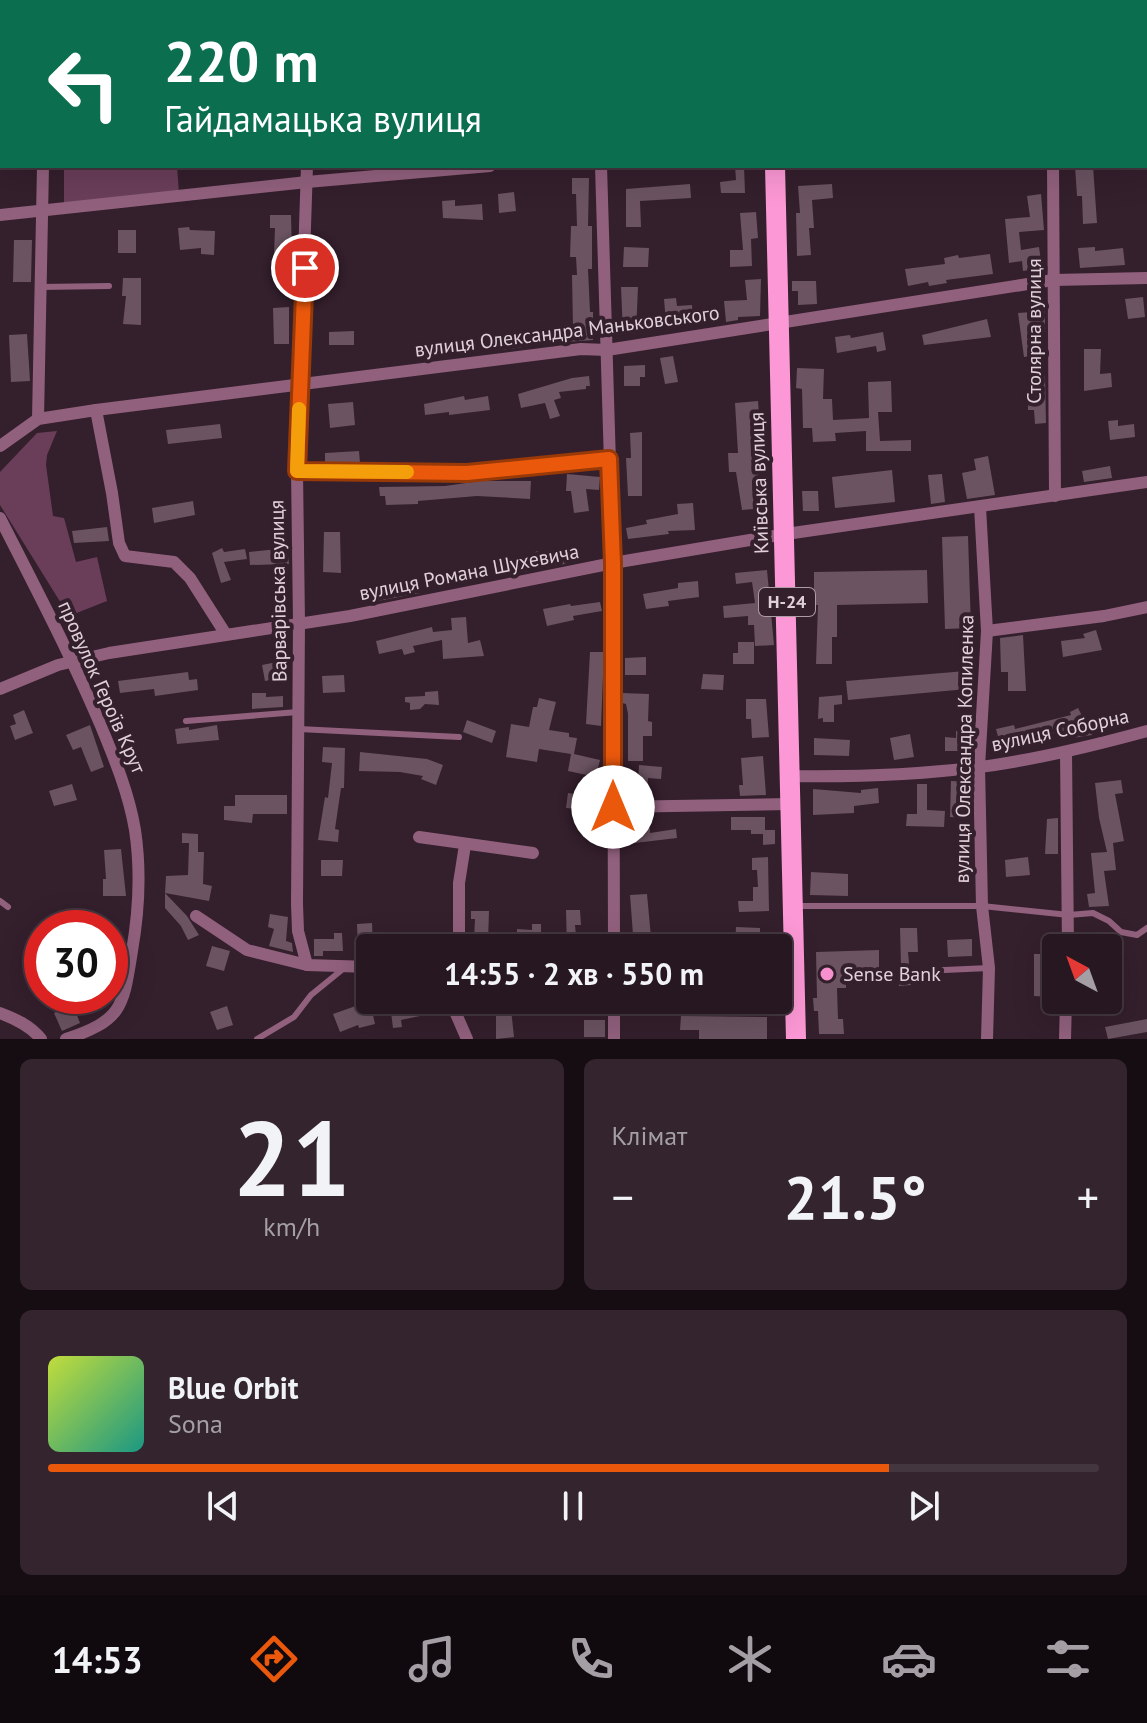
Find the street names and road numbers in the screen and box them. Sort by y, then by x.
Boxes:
street label: Столярна вулиця [1021,258,1047,404]
street label: вулиця Олександра Маньковського [413,299,721,363]
street label: Київська вулиця [744,411,774,555]
street label: Варварівська вулиця [263,500,293,682]
street label: вулиця Романа Шухевича [357,538,581,606]
road number: Н-24 [759,588,815,616]
street label: провулок Героїв Крут [52,597,152,777]
street label: вулиця Олександра Копиленка [949,614,979,884]
street label: вулиця Соборна [989,703,1131,757]

